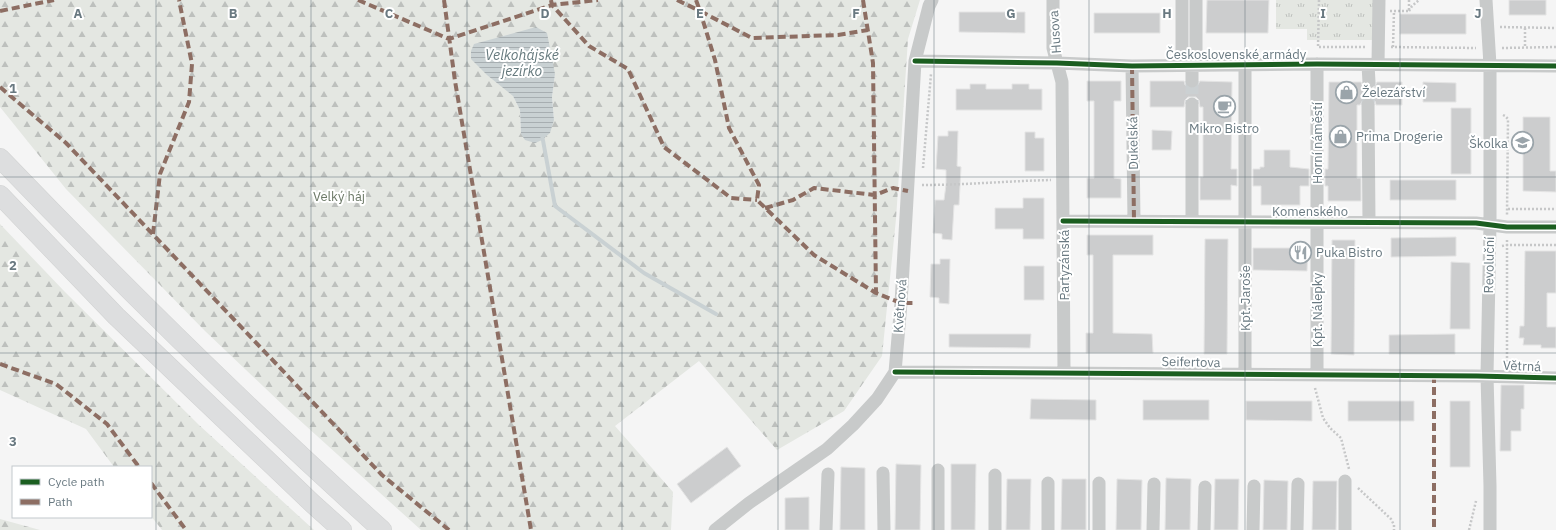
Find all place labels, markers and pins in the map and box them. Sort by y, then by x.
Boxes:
shop icon: Železářství [1334,79,1360,105]
place label: Železářství [1362,84,1426,101]
cafe icon: Mikro Bistro [1211,93,1237,119]
place label: Mikro Bistro [1189,120,1259,137]
shop icon: Prima Drogerie [1327,123,1353,149]
place label: Prima Drogerie [1356,128,1443,145]
school or university icon: Školka [1510,130,1536,156]
place label: Školka [1469,135,1508,152]
restaurant icon: Puka Bistro [1287,239,1313,265]
place label: Puka Bistro [1316,244,1383,261]

